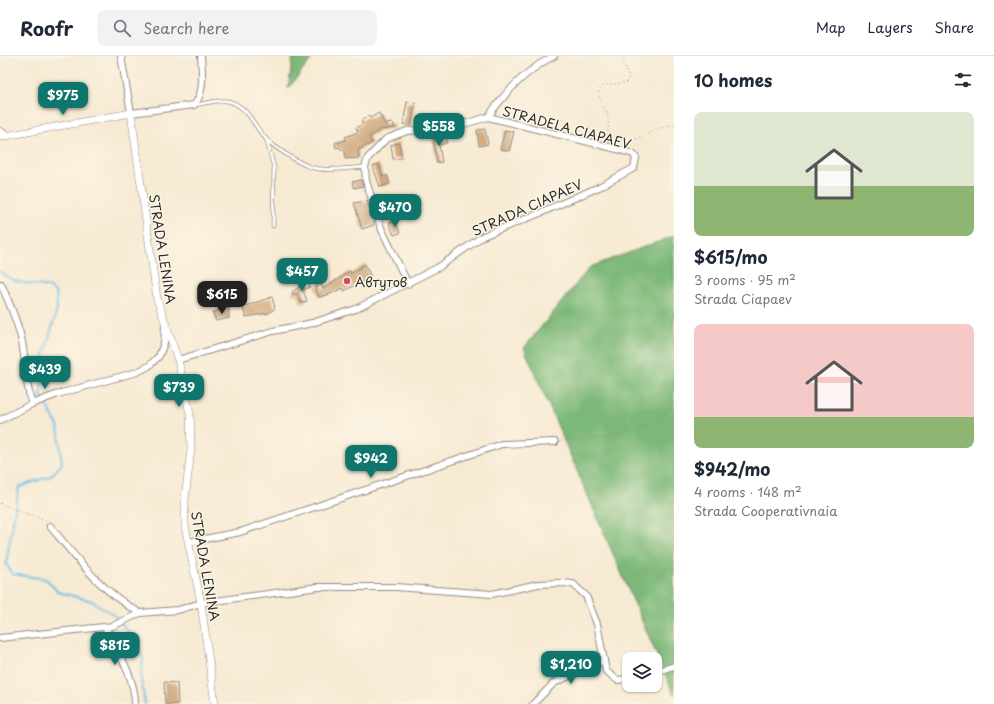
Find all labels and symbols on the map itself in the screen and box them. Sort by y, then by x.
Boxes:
pin: $975 [39,82,87,116]
street label: STRADELA CIAPAEV [501,101,633,153]
pin: $558 [415,113,463,147]
street label: STRADA CIAPAEV [469,174,585,240]
street label: STRADA LENINA [145,193,181,306]
pin: $470 [371,194,419,228]
pin: $457 [278,258,326,292]
place label: Автутов [355,272,407,291]
marker: Автутов [342,276,352,286]
pin: $615 [198,281,246,315]
pin: $439 [21,356,69,390]
pin: $739 [155,374,203,408]
pin: $942 [347,445,395,479]
street label: STRADA LENINA [187,510,225,623]
pin: $815 [91,632,139,666]
pin: $1,210 [538,651,604,685]

